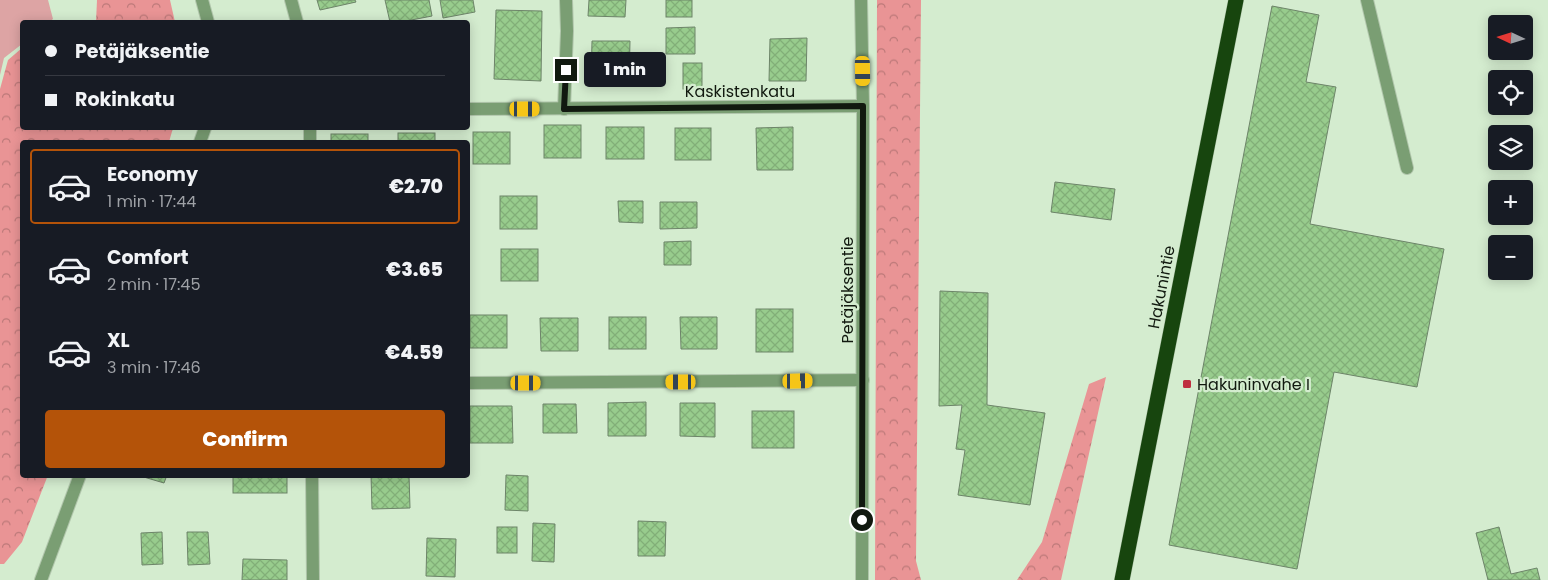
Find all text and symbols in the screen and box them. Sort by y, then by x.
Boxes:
north arrow [1488,15,1532,60]
map controls [1488,15,1533,280]
text: Petäjäksentie [75,38,210,65]
callout: 1 min [584,52,666,88]
car [855,56,870,86]
text: 1 min [604,58,646,81]
route end [555,59,577,81]
button: locate [1488,70,1533,115]
street label: Kaskistenkatu [685,80,795,103]
text: Rokinkatu [75,86,175,113]
car [510,102,540,117]
button: layers [1488,125,1533,170]
text: Economy [107,161,198,188]
icon: car [47,164,92,209]
text: €2.70 [389,173,443,200]
button: + [1488,180,1533,225]
text: 1 min · 17:44 [107,190,196,213]
button: − [1488,235,1533,280]
street label: Petäjäksentie [836,236,859,344]
street label: Hakunintie [1142,243,1181,331]
text: Comfort [107,244,189,271]
icon: car [47,247,92,292]
text: €3.65 [386,256,443,283]
text: 2 min · 17:45 [107,273,200,296]
text: XL [107,327,130,354]
icon: car [47,330,92,375]
text: €4.59 [385,339,443,366]
text: 3 min · 17:46 [107,356,201,379]
car [782,373,813,389]
place label: Hakuninvahe I [1197,373,1310,396]
car [666,375,696,390]
car [511,376,541,391]
marker: Hakuninvahe I [1181,378,1193,390]
button: Confirm [45,410,445,468]
route start [851,509,873,531]

